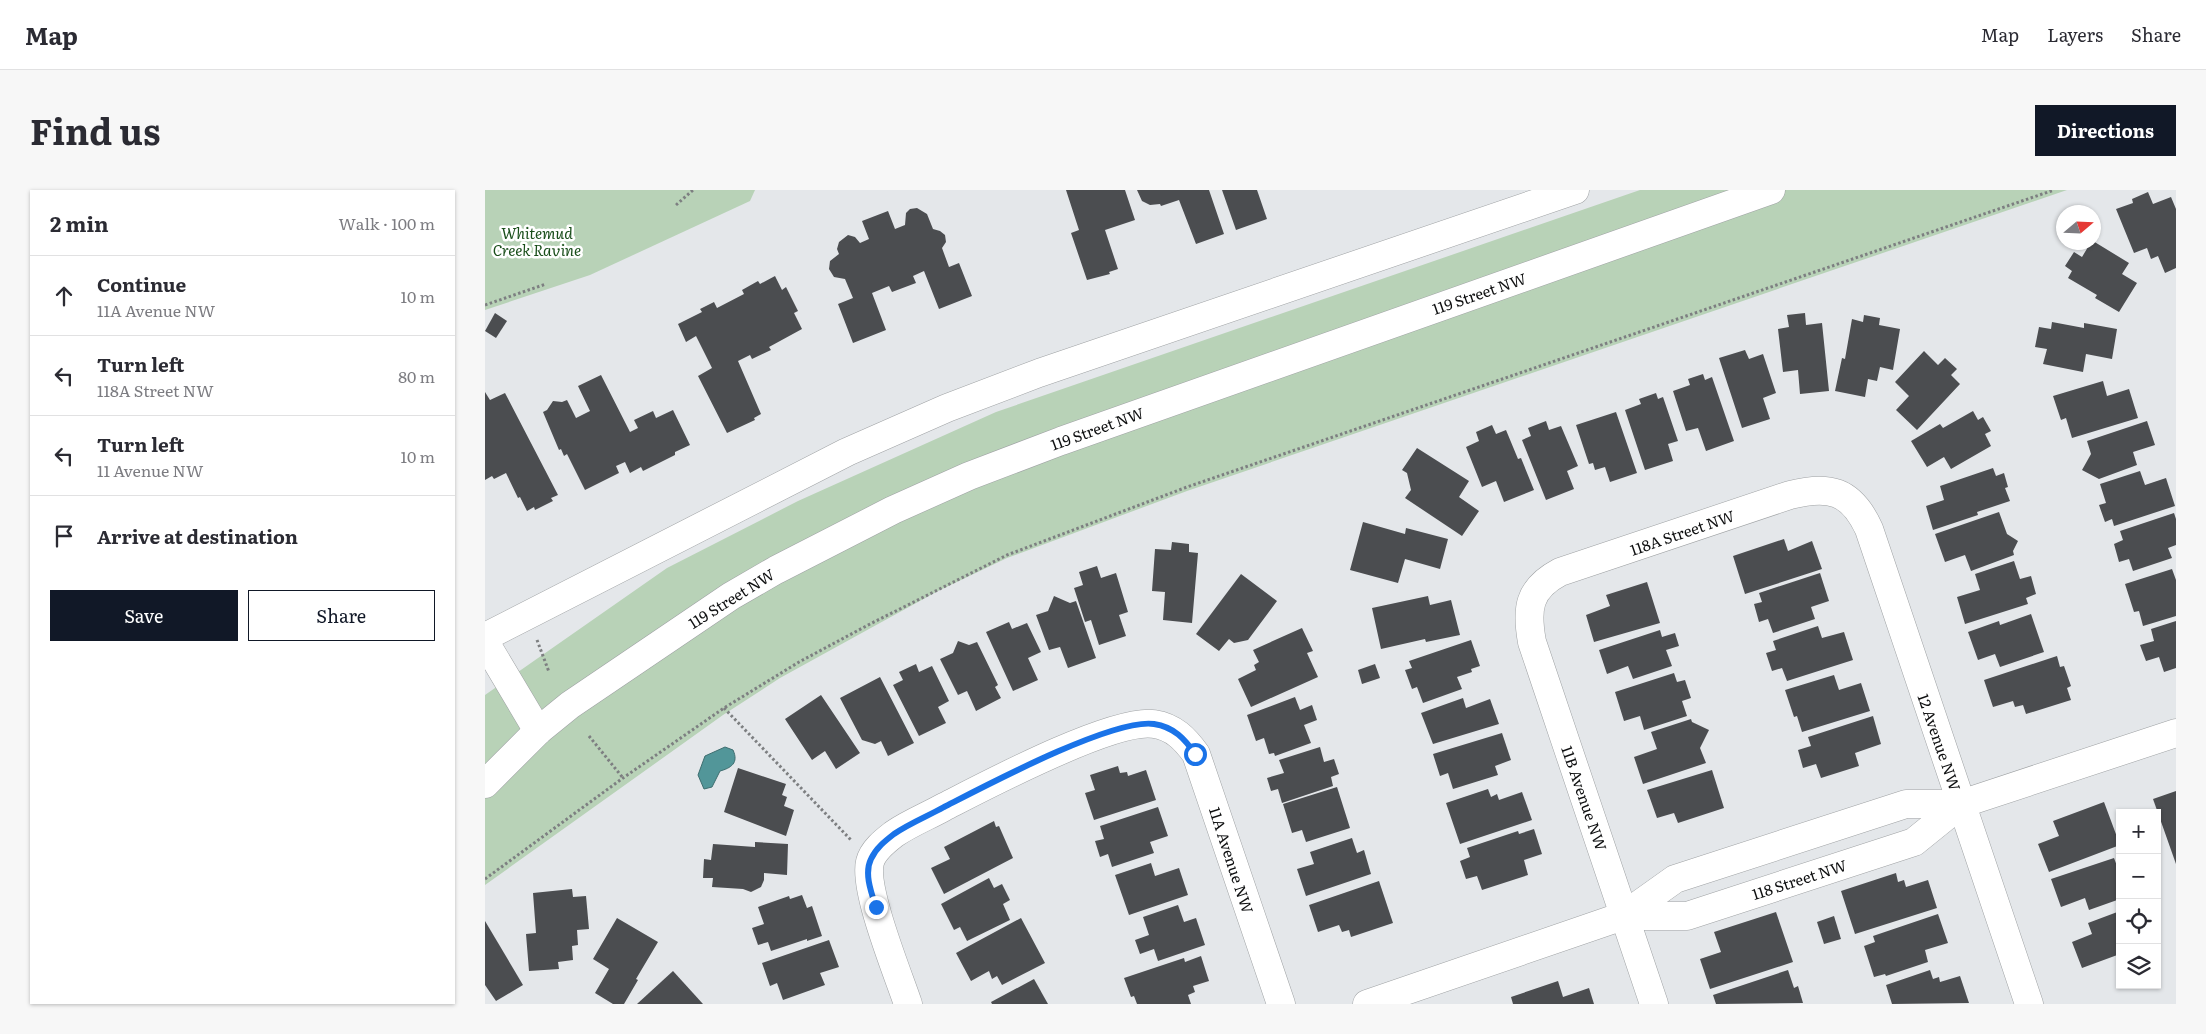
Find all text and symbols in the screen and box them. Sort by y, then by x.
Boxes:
text: Map [25,17,78,52]
text: Map [1981,21,2019,48]
text: Layers [2047,21,2103,48]
text: Share [2131,21,2181,48]
text: Find us [30,104,160,156]
button: Directions [2035,105,2176,156]
north arrow [2056,205,2101,250]
text: 2 min [50,207,109,238]
text: Walk · 100 m [339,211,435,235]
park label: Whitemud Creek Ravine [493,221,581,261]
street label: 119 Street NW [1429,266,1530,320]
text: Continue [97,270,186,298]
icon: ahead [50,282,78,310]
text: 10 m [401,284,435,308]
text: 11A Avenue NW [97,298,215,322]
text: Turn left [97,350,184,378]
icon: left [50,362,78,390]
text: 80 m [398,364,435,388]
text: 118A Street NW [97,378,214,402]
street label: 119 Street NW [1047,400,1147,456]
text: Turn left [97,430,184,458]
icon: left [50,442,78,470]
text: 10 m [401,444,435,468]
text: 11 Avenue NW [97,458,203,482]
street label: 118A Street NW [1627,503,1738,561]
icon: arrive [50,522,78,550]
text: Arrive at destination [97,522,298,550]
street label: 119 Street NW [683,562,779,634]
button: Save [50,590,238,641]
button: Share [248,590,435,641]
street label: 12 Avenue NW [1913,690,1968,794]
street label: 11B Avenue NW [1556,742,1614,854]
route start [1184,743,1207,766]
street label: 11A Avenue NW [1204,804,1260,917]
map controls [2116,809,2161,989]
button: + [2116,809,2161,854]
street label: 118 Street NW [1749,853,1850,905]
button: − [2116,854,2161,899]
route end [865,896,888,919]
button: locate [2116,899,2161,944]
button: layers [2116,944,2161,989]

